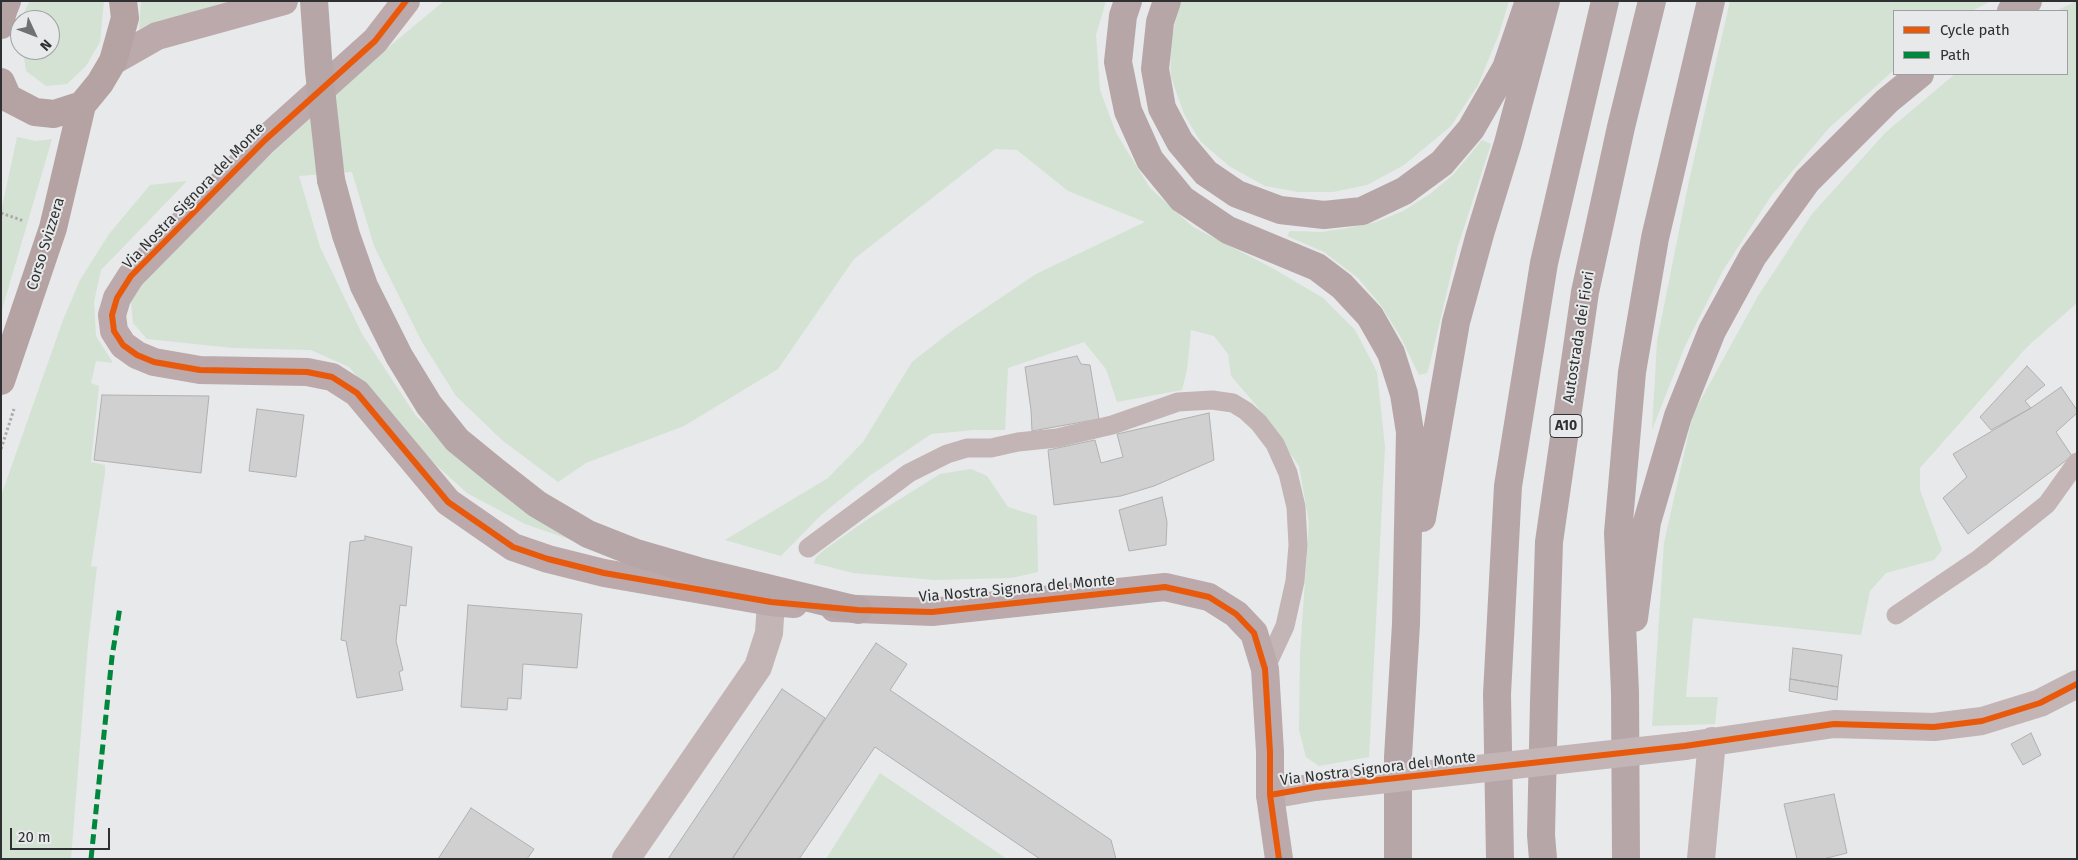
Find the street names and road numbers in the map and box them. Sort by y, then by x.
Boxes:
street label: Via Nostra Signora del Monte [119,119,269,273]
street label: Corso Svizzera [23,195,69,293]
street label: Autostrada dei Fiori [1560,270,1598,404]
road number: A10 [1550,414,1582,438]
street label: Via Nostra Signora del Monte [918,571,1116,607]
street label: Via Nostra Signora del Monte [1279,748,1477,790]

